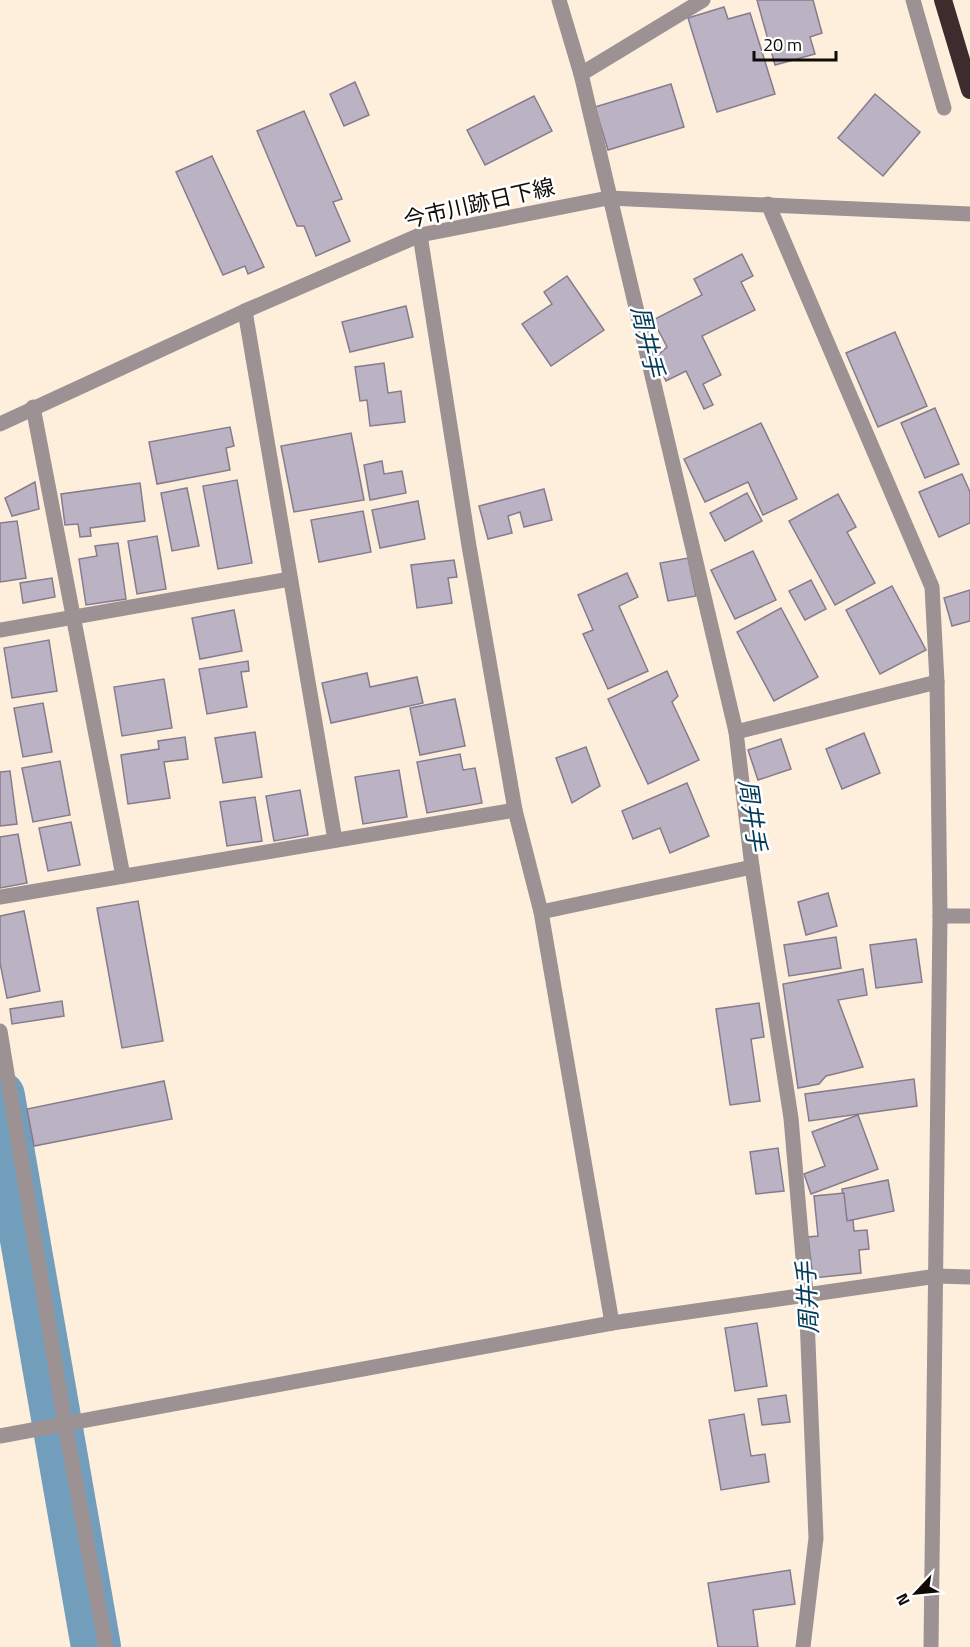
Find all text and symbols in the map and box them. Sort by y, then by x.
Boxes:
scale bar [754,24,836,62]
text: 20 m [763,31,802,58]
street label: 今市川跡日下線 [400,169,558,237]
water label: 周井手 [622,302,674,382]
water label: 周井手 [730,777,776,855]
water label: 周井手 [787,1259,827,1335]
north arrow [886,1563,946,1623]
text: N [889,1589,916,1610]

